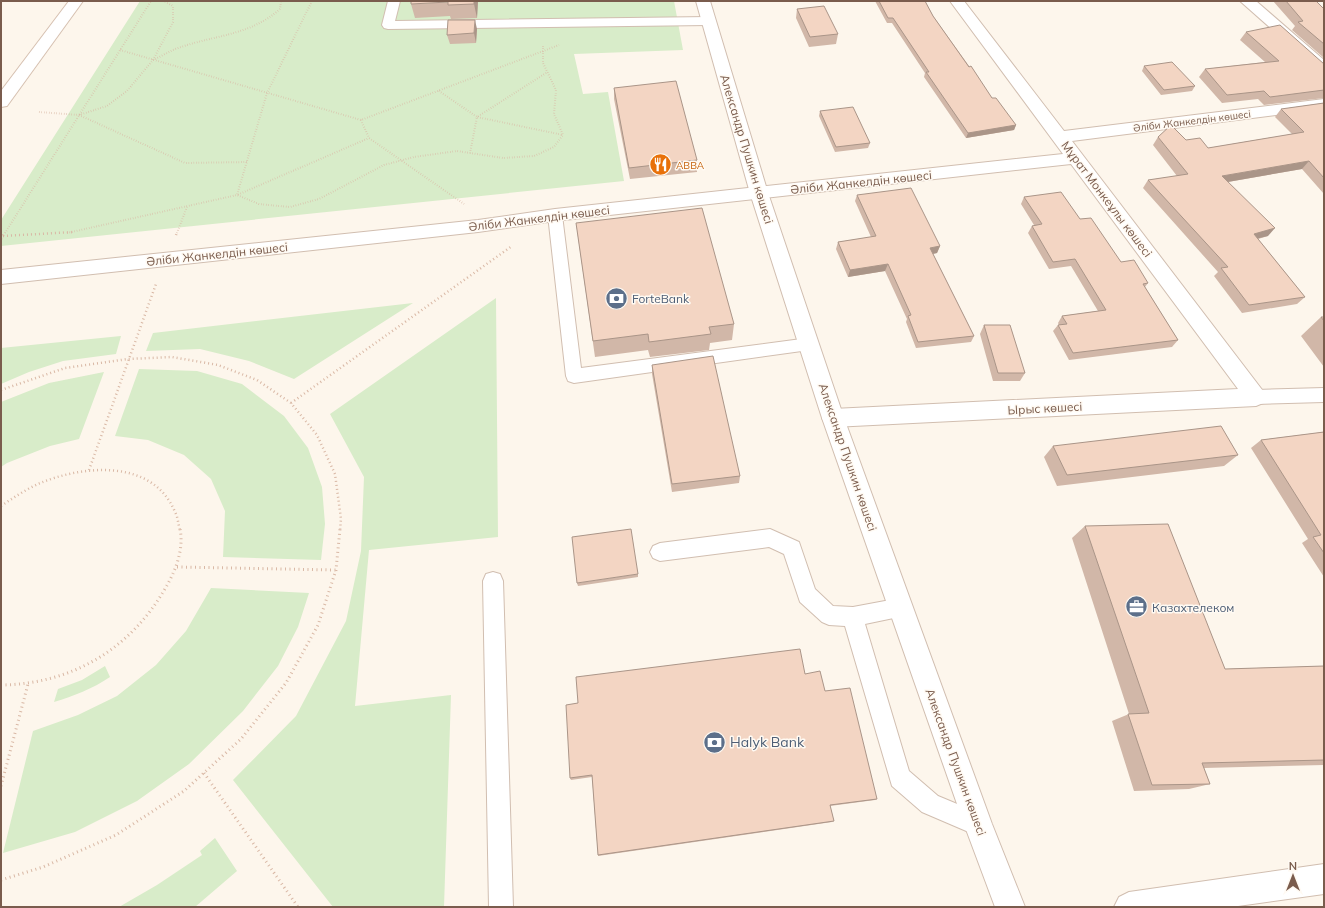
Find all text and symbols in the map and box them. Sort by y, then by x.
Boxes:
street label: Александр Пушкин көшесі [717,72,777,226]
street label: Әліби Жанкелдін көшесі [1132,107,1252,135]
street label: Мұрат Монкеұлы көшесі [1058,138,1156,260]
restaurant icon: ABBA [648,152,674,178]
place label: ABBA [676,159,705,172]
street label: Әліби Жанкелдін көшесі [789,167,933,197]
street label: Әліби Жанкелдін көшесі [467,202,611,234]
street label: Әліби Жанкелдін көшесі [145,239,289,269]
bank icon: ForteBank [604,285,630,311]
place label: ForteBank [632,291,690,306]
street label: Александр Пушкин көшесі [816,381,880,533]
street label: Ырыс көшесі [1007,399,1083,417]
office icon: Казахтелеком [1123,594,1149,620]
place label: Казахтелеком [1152,600,1234,615]
street label: Александр Пушкин көшесі [922,686,990,838]
bank icon: Halyk Bank [702,729,728,755]
place label: Halyk Bank [730,733,805,751]
north arrow [1273,856,1313,896]
text: N [1289,859,1297,873]

